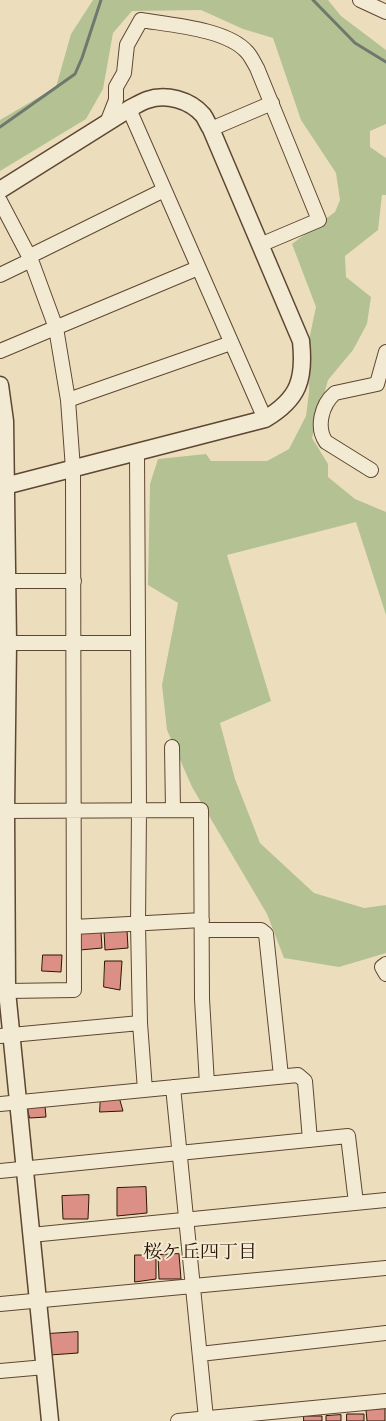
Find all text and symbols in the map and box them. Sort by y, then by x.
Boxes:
district label: 桜ケ丘四丁目 [143,1243,257,1265]

